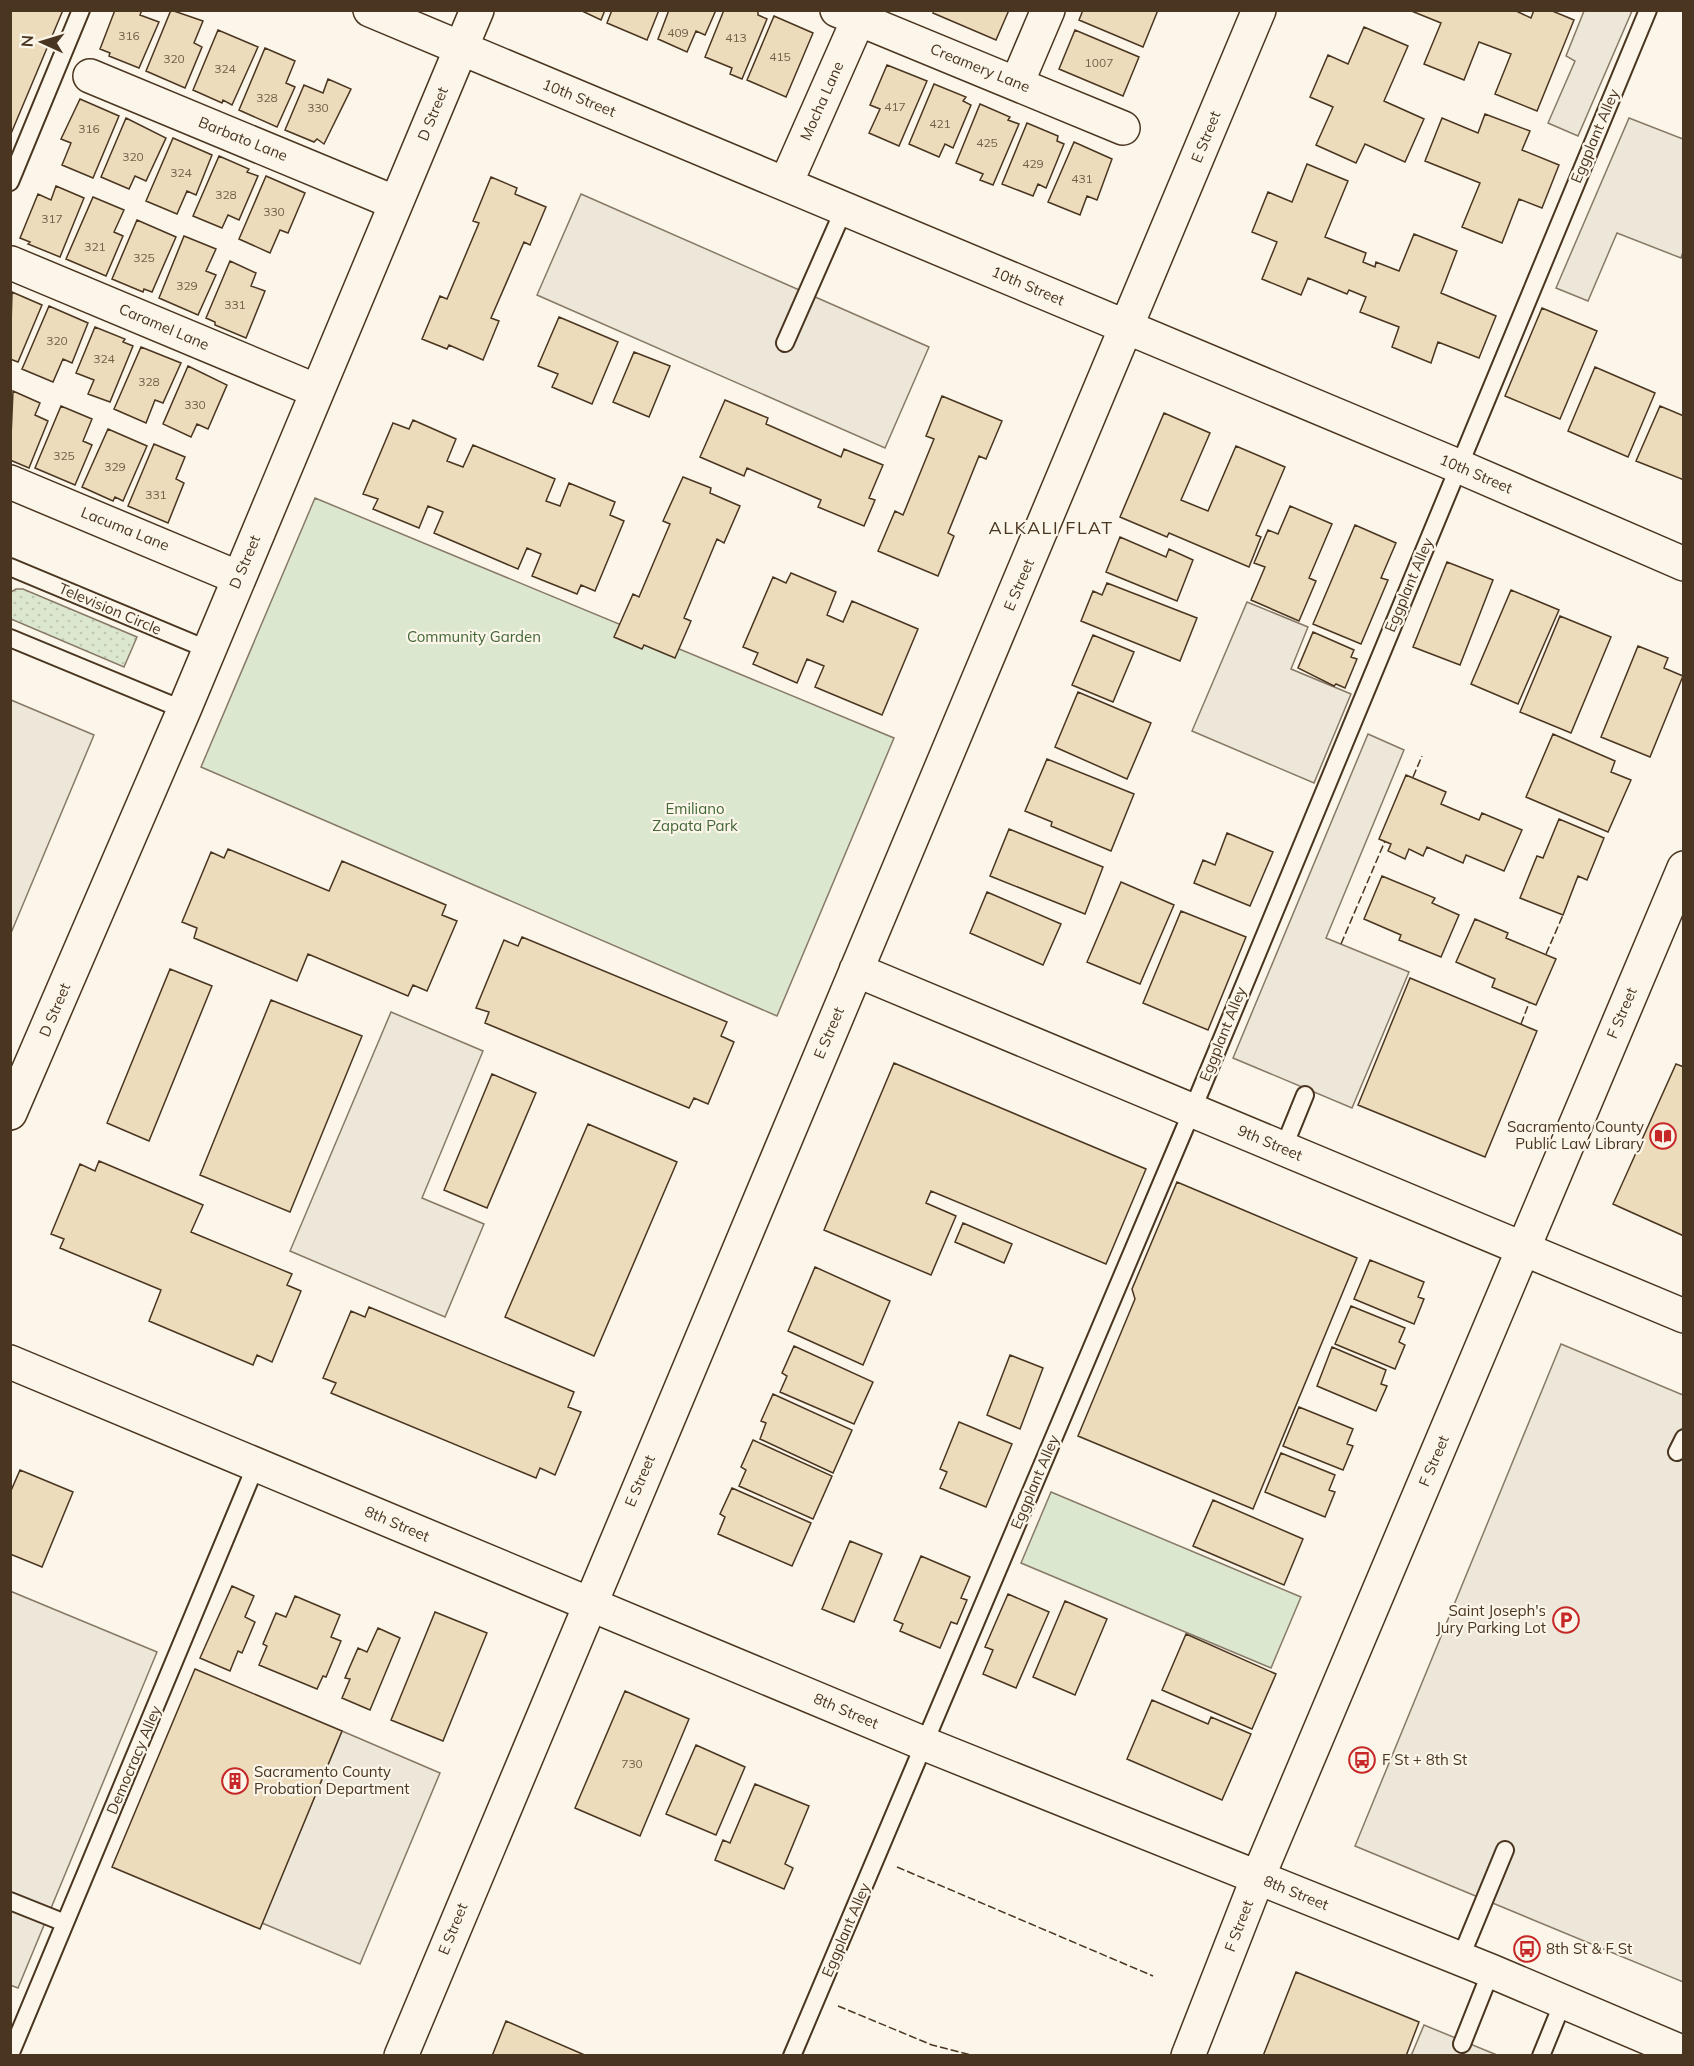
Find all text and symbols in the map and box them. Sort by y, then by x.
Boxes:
north arrow [12,12,72,72]
house number: 409 [667,25,689,40]
house number: 316 [118,28,140,43]
house number: 413 [725,30,747,45]
text: N [17,34,37,48]
street label: Creamery Lane [927,39,1033,96]
house number: 415 [769,49,791,64]
house number: 320 [163,51,185,66]
house number: 1007 [1085,55,1113,70]
street label: Mocha Lane [796,58,847,143]
house number: 324 [214,61,236,76]
street label: 10th Street [540,74,619,121]
street label: D Street [413,84,452,144]
street label: Eggplant Alley [1566,86,1623,186]
house number: 328 [256,90,278,105]
house number: 417 [884,99,906,114]
house number: 330 [307,100,329,115]
street label: E Street [1187,108,1225,166]
street label: Barbato Lane [196,112,291,165]
house number: 421 [929,116,951,131]
house number: 316 [78,121,100,136]
house number: 425 [976,135,998,150]
house number: 320 [122,149,144,164]
house number: 429 [1022,156,1044,171]
house number: 324 [170,165,192,180]
house number: 431 [1071,171,1093,186]
house number: 328 [215,187,237,202]
house number: 330 [263,204,285,219]
house number: 317 [41,211,63,226]
house number: 321 [84,239,106,254]
house number: 325 [133,250,155,265]
street label: 10th Street [989,262,1068,309]
house number: 329 [176,278,198,293]
house number: 331 [224,297,246,312]
street label: Caramel Lane [116,299,212,354]
house number: 320 [46,333,68,348]
house number: 324 [93,351,115,366]
house number: 328 [138,374,160,389]
house number: 330 [184,397,206,412]
house number: 325 [53,448,75,463]
street label: 10th Street [1437,450,1516,497]
house number: 329 [104,459,126,474]
house number: 331 [145,487,167,502]
street label: Lacuma Lane [78,502,172,555]
district label: ALKALI FLAT [988,516,1114,539]
street label: D Street [225,532,264,592]
street label: Eggplant Alley [1380,535,1437,635]
street label: E Street [999,556,1038,613]
street label: Television Circle [56,578,164,639]
park label: Community Garden [407,627,541,646]
park label: Emiliano Zapata Park [652,799,738,835]
street label: D Street [35,980,74,1040]
street label: Eggplant Alley [1195,984,1250,1084]
street label: F Street [1602,984,1641,1041]
street label: E Street [809,1004,848,1061]
place label: Sacramento County Public Law Library [1507,1117,1644,1153]
street label: 9th Street [1235,1120,1305,1165]
library icon: Sacramento County Public Law Library [1648,1121,1678,1151]
street label: Eggplant Alley [1006,1432,1063,1532]
street label: F Street [1414,1432,1453,1489]
street label: E Street [620,1452,659,1509]
street label: 8th Street [362,1501,432,1546]
place label: Saint Joseph's Jury Parking Lot [1436,1601,1546,1637]
parking icon: Saint Joseph's Jury Parking Lot [1551,1605,1581,1635]
street label: 8th Street [811,1688,881,1733]
street label: Democracy Alley [102,1702,165,1817]
bus stop icon: F St + 8th St [1347,1745,1377,1775]
place label: F St + 8th St [1382,1750,1467,1769]
house number: 730 [621,1756,643,1771]
place label: Sacramento County Probation Department [254,1762,409,1798]
building icon: Sacramento County Probation Department [220,1766,250,1796]
street label: 8th Street [1261,1871,1331,1914]
street label: Eggplant Alley [817,1880,874,1980]
street label: F Street [1220,1897,1257,1954]
street label: E Street [434,1900,472,1958]
bus stop icon: 8th St & F St [1512,1934,1542,1964]
place label: 8th St & F St [1546,1939,1632,1958]

